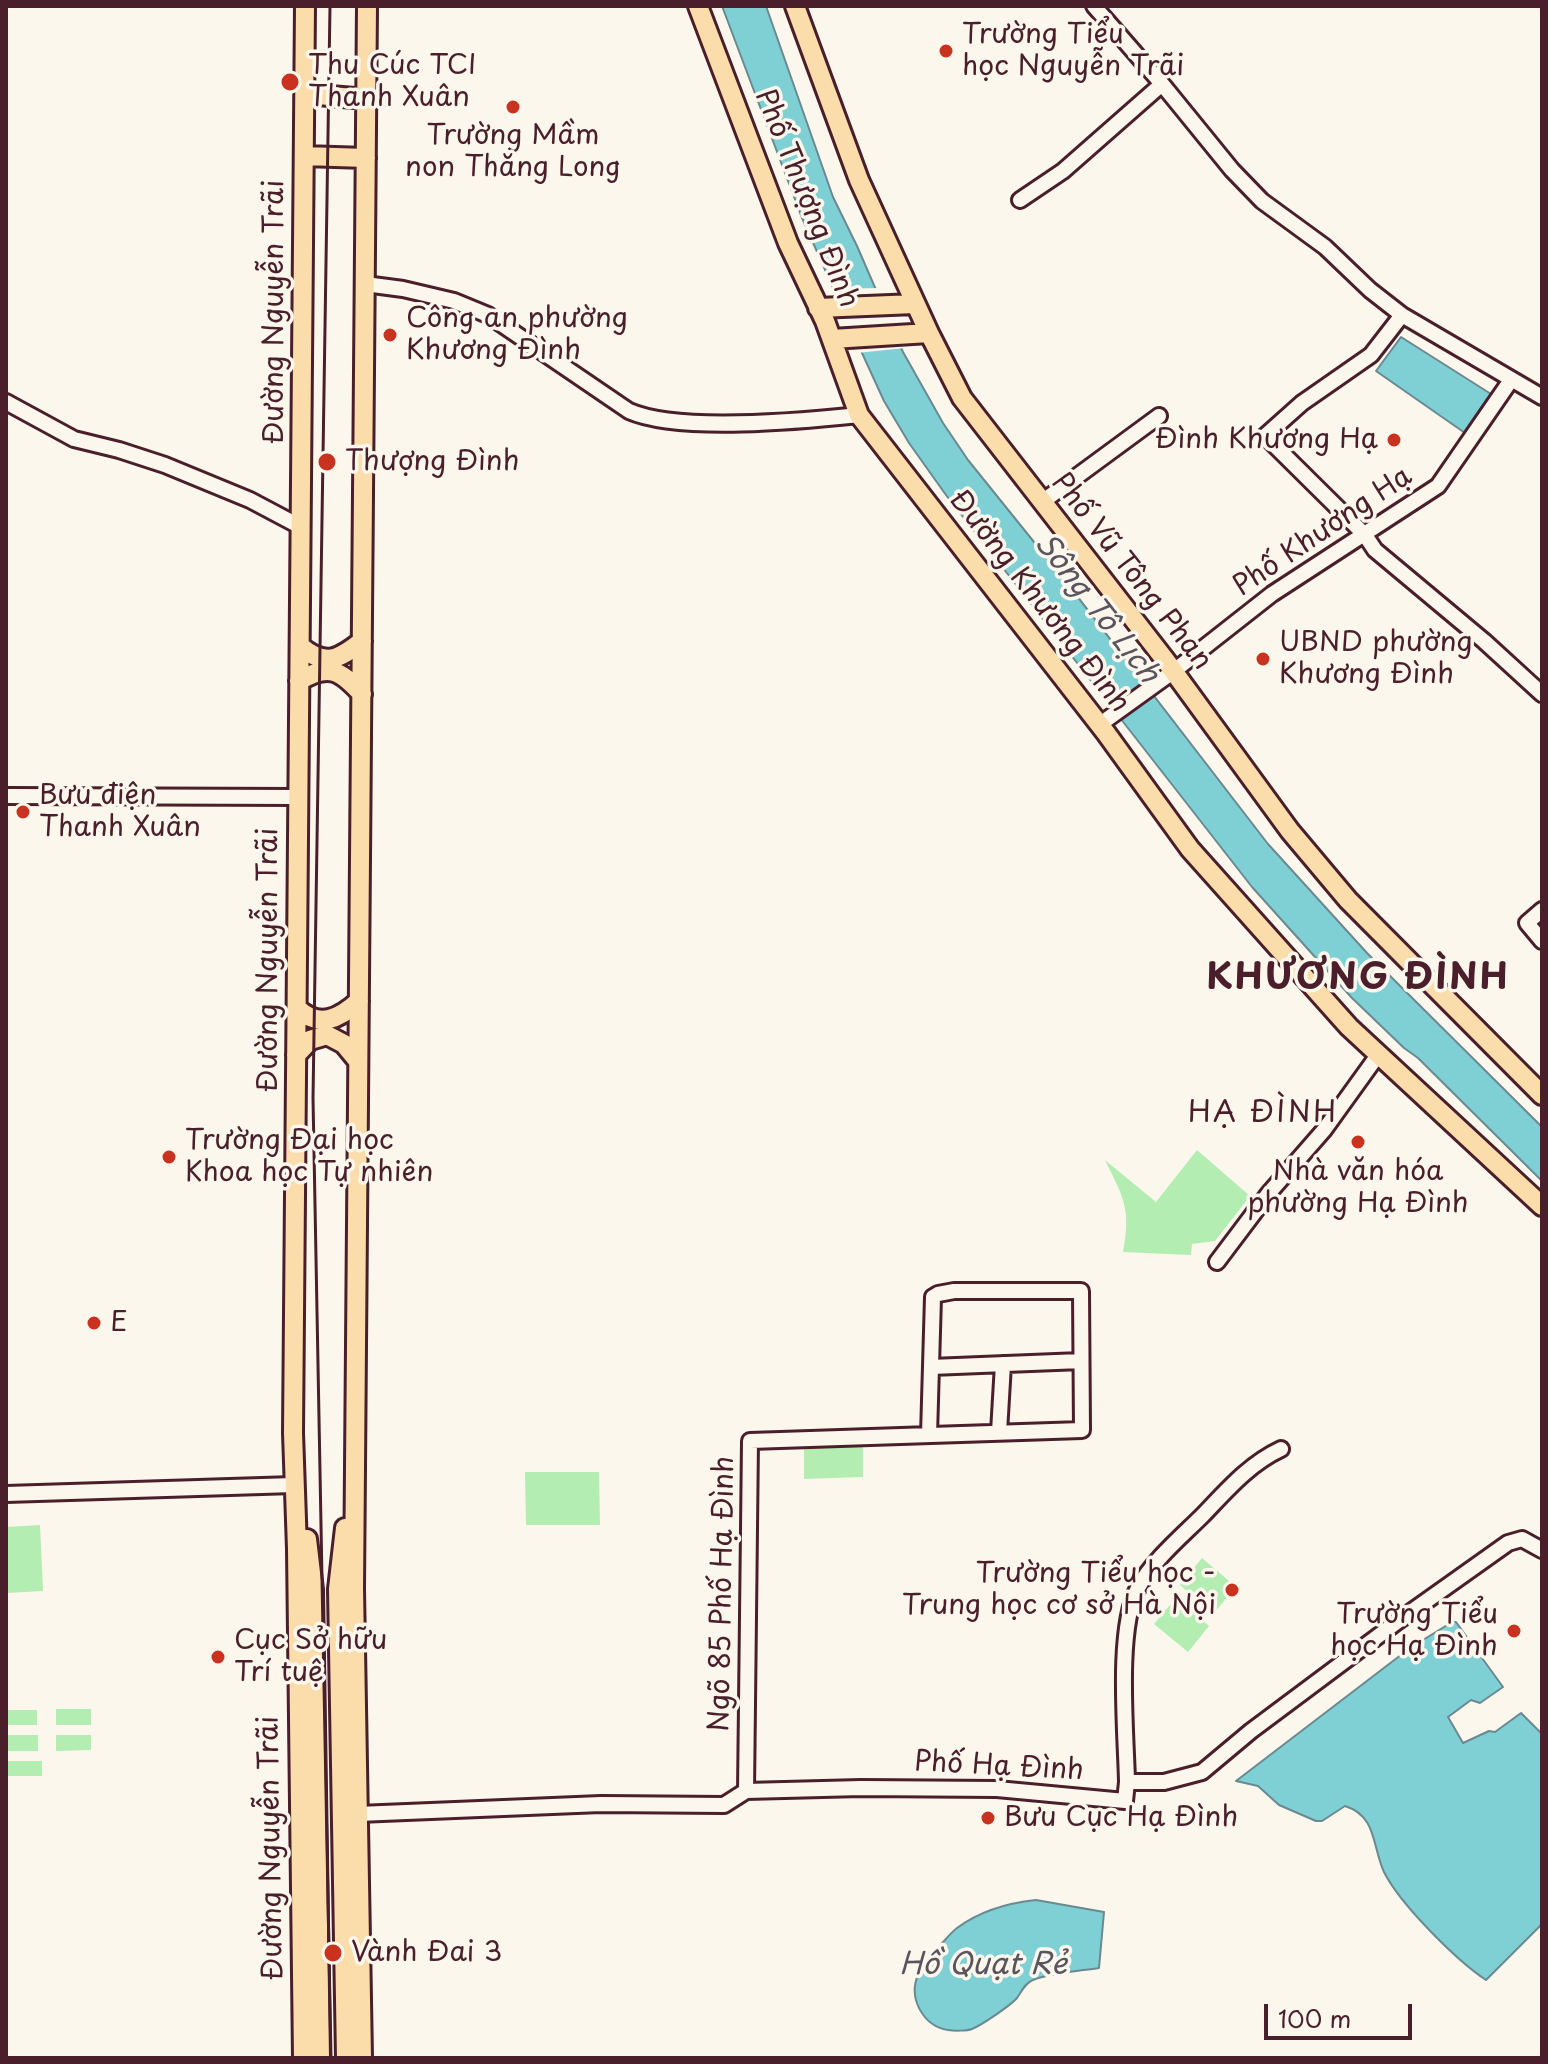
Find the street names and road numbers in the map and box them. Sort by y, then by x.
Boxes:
street label: Phố Thượng Đình [747,85,865,313]
street label: Đường Nguyễn Trãi [258,180,292,444]
street label: Phố Khương Hạ [1228,460,1418,604]
street label: Phố Vũ Tông Phan [1044,467,1218,677]
street label: Đường Khương Đình [942,484,1136,720]
street label: Đường Nguyễn Trãi [252,828,286,1092]
street label: Ngõ 85 Phố Hạ Đình [704,1456,742,1732]
street label: Đường Nguyễn Trãi [253,1715,291,1981]
street label: Phố Hạ Đình [913,1746,1085,1788]

